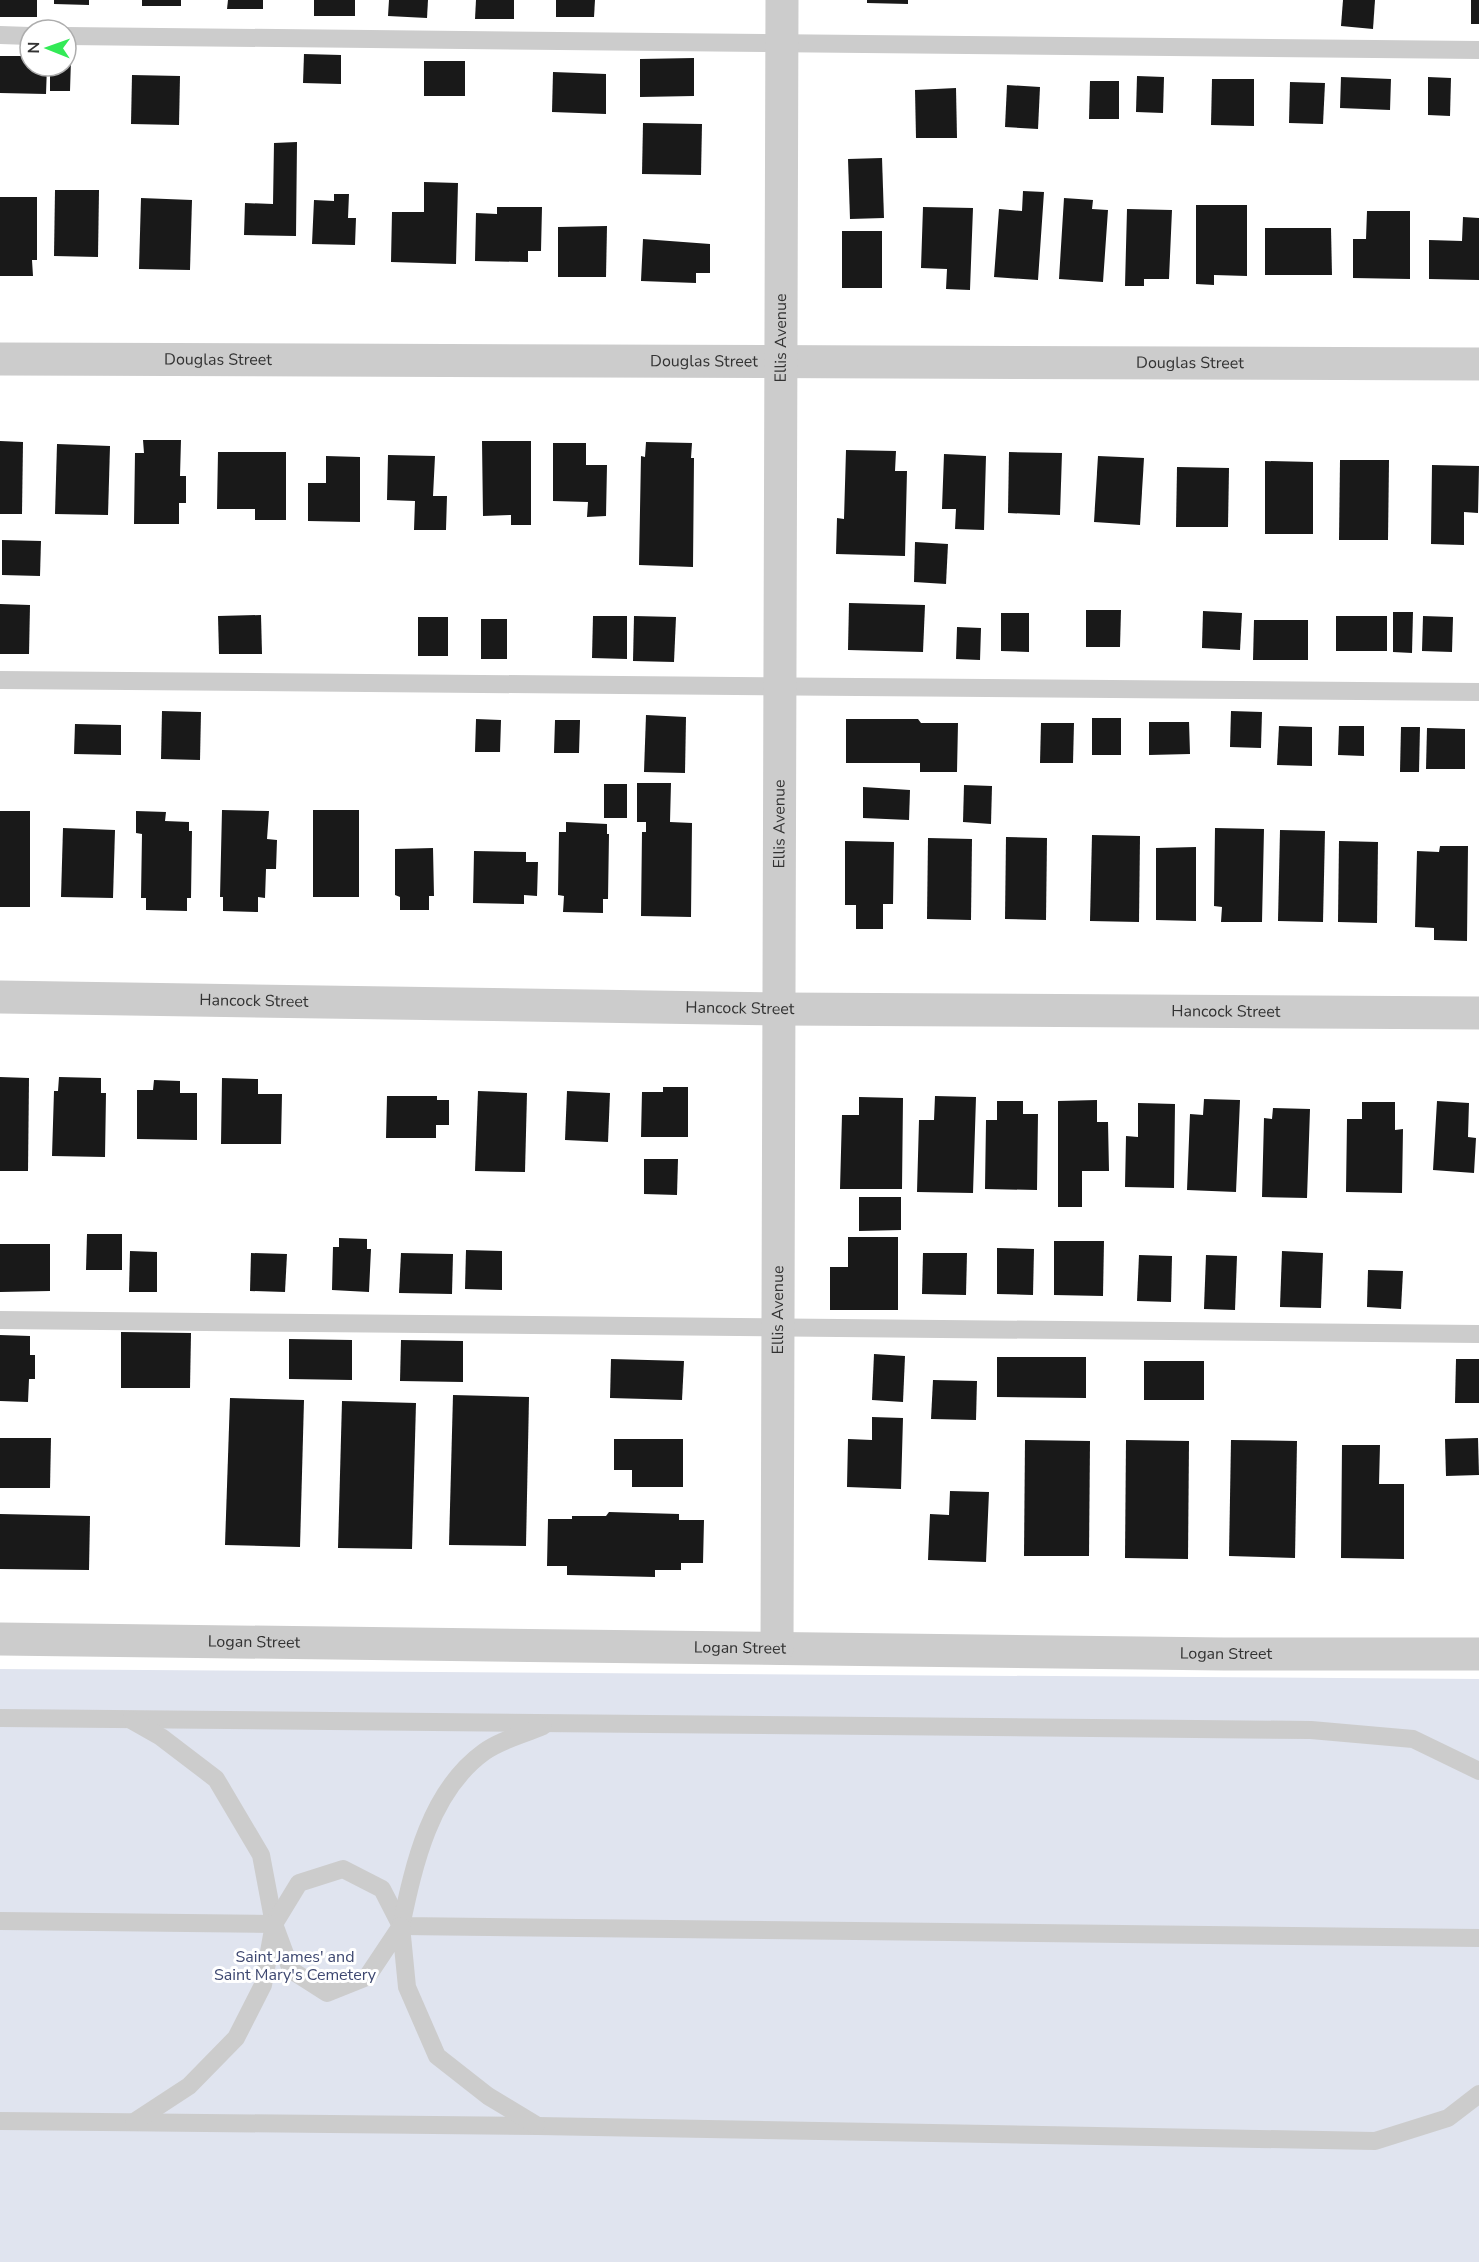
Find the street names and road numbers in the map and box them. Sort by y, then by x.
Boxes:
street label: Ellis Avenue [770,294,792,382]
street label: Douglas Street [164,349,272,371]
street label: Douglas Street [650,350,758,373]
street label: Douglas Street [1136,352,1244,374]
street label: Ellis Avenue [768,780,791,868]
street label: Hancock Street [199,989,309,1013]
street label: Hancock Street [685,997,795,1020]
street label: Hancock Street [1171,1000,1281,1023]
street label: Ellis Avenue [767,1266,789,1354]
street label: Logan Street [208,1631,301,1654]
street label: Logan Street [694,1637,787,1660]
street label: Logan Street [1180,1642,1272,1665]

